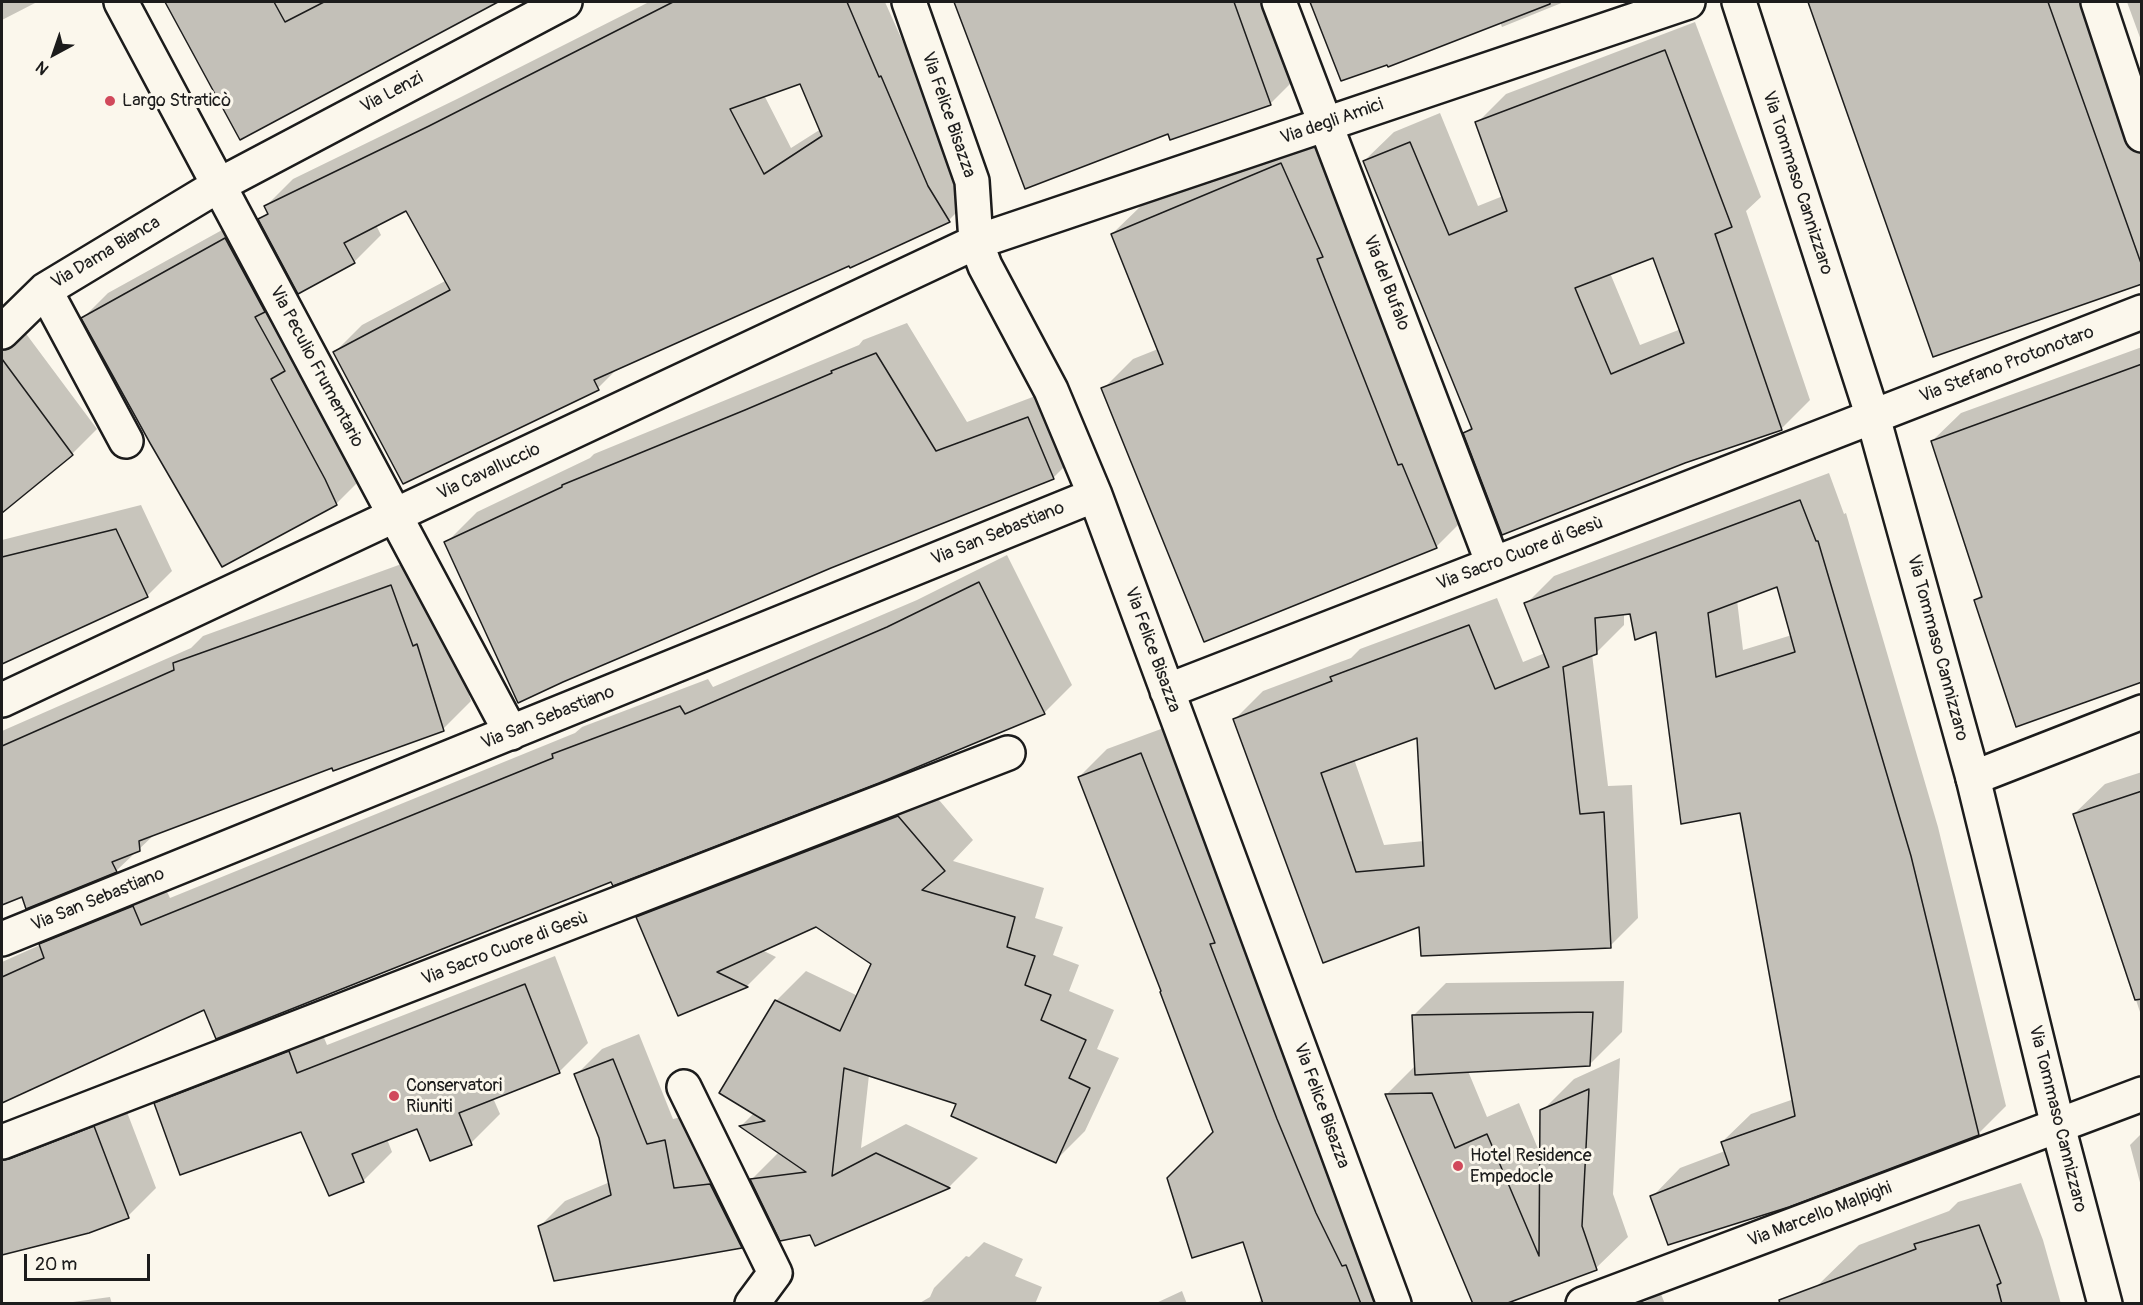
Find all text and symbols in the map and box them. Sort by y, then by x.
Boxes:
north arrow [24,24,84,84]
street label: Via Felice Bisazza [916,49,980,181]
text: N [32,57,53,79]
street label: Via Lenzi [357,68,427,118]
street label: Via Tommaso Cannizzaro [1757,88,1837,278]
place label: Largo Straticò [122,90,231,112]
marker: Largo Straticò [103,94,117,108]
street label: Via degli Amici [1278,94,1386,150]
street label: Via Dama Bianca [48,212,164,294]
street label: Via del Bufalo [1358,232,1414,334]
street label: Via Peculio Frumentario [264,283,368,451]
street label: Via Stefano Protonotaro [1917,322,2097,408]
street label: Via Cavalluccio [434,439,544,505]
street label: Via San Sebastiano [928,497,1068,571]
street label: Via Sacro Cuore di Gesù [1434,512,1606,596]
street label: Via Tommaso Cannizzaro [1902,553,1972,743]
street label: Via Felice Bisazza [1119,584,1185,716]
street label: Via San Sebastiano [478,681,618,755]
street label: Via San Sebastiano [28,863,168,937]
street label: Via Sacro Cuore di Gesù [419,907,591,991]
street label: Via Tommaso Cannizzaro [2023,1023,2091,1215]
street label: Via Felice Bisazza [1288,1040,1354,1172]
place label: Conservatori Riuniti [406,1075,502,1118]
marker: Conservatori Riuniti [387,1089,401,1103]
place label: Hotel Residence Empedocle [1470,1145,1592,1188]
marker: Hotel Residence Empedocle [1451,1159,1465,1173]
street label: Via Marcello Malpighi [1745,1178,1895,1252]
scale bar [27,1242,153,1280]
text: 20 m [35,1253,77,1276]

